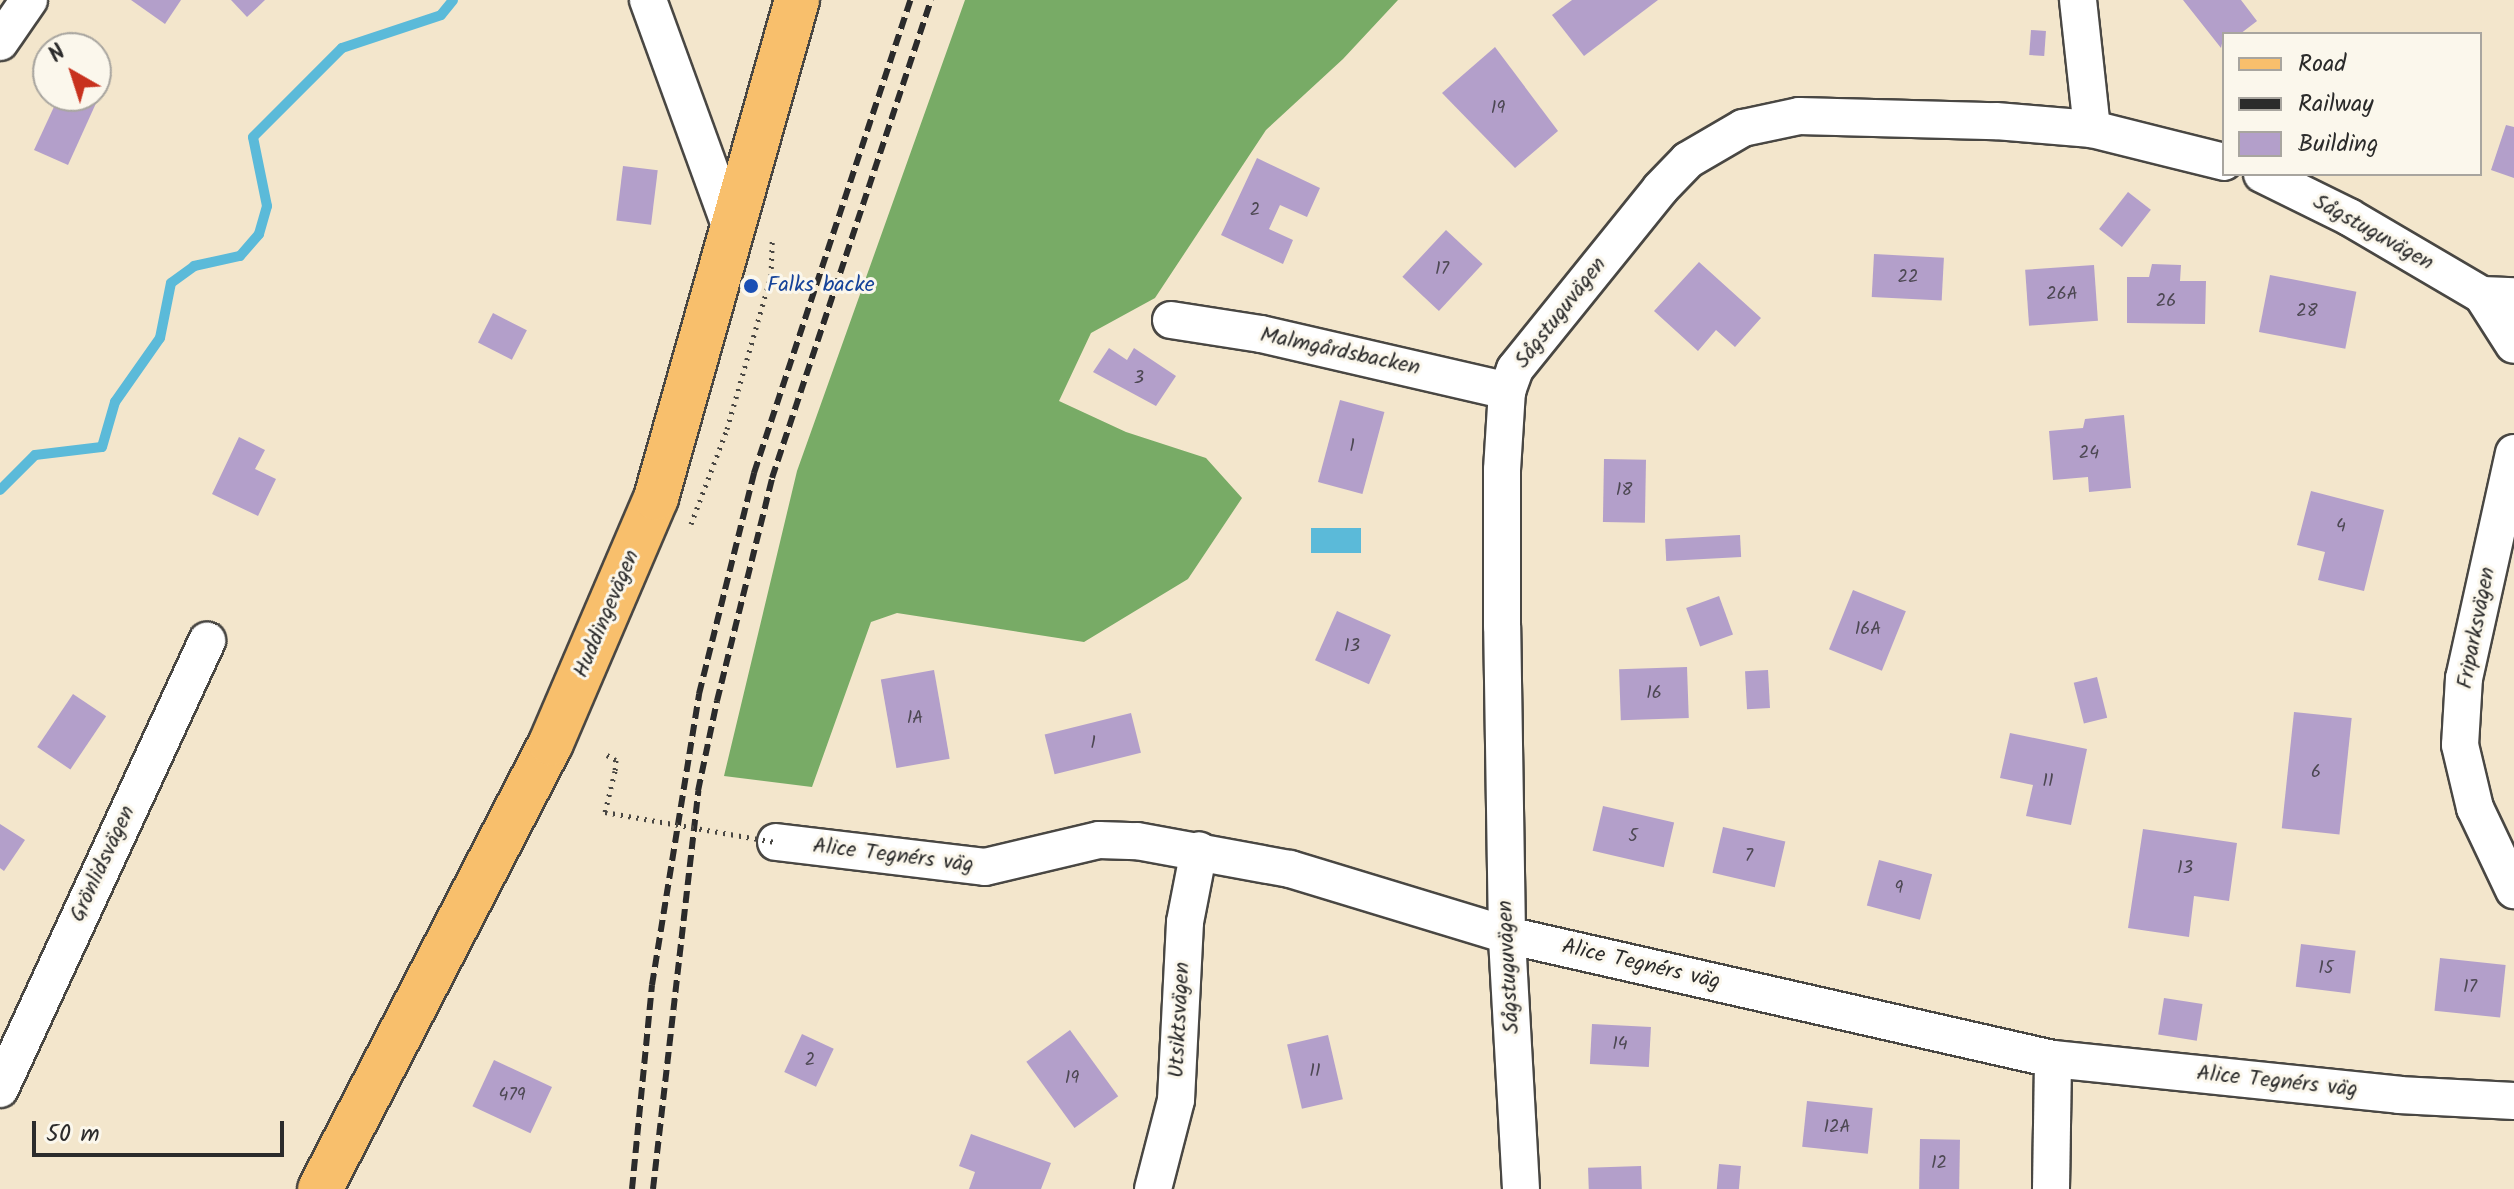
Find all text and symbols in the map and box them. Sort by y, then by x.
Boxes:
north arrow [32,32,112,112]
legend [2222,32,2482,176]
text: N [41,37,74,72]
text: Road [2298,45,2346,84]
text: Railway [2298,85,2374,124]
house number: 19 [1491,98,1505,120]
text: Building [2298,125,2378,164]
street label: Sågstuguvägen [2308,189,2438,277]
house number: 2 [1250,200,1260,222]
street label: Sågstuguvägen [1509,252,1613,374]
house number: 17 [1435,259,1449,281]
house number: 22 [1898,267,1918,289]
place label: Falks backe [767,273,875,299]
marker: Falks backe [742,277,760,295]
house number: 26A [2046,284,2078,306]
house number: 26 [2156,291,2176,313]
house number: 28 [2296,301,2318,323]
street label: Malmgårdsbacken [1258,322,1422,382]
house number: 3 [1134,368,1144,390]
house number: 1 [1349,436,1355,458]
house number: 24 [2079,443,2099,465]
house number: 18 [1616,480,1632,502]
house number: 4 [2336,516,2346,538]
street label: Huddingevägen [568,546,646,682]
street label: Friparksvägen [2452,565,2502,691]
house number: 16A [1855,619,1881,641]
house number: 13 [1344,636,1360,658]
house number: 16 [1646,683,1662,705]
house number: 1A [907,708,923,730]
house number: 1 [1090,733,1096,755]
house number: 6 [2311,762,2321,784]
house number: 11 [2042,771,2054,793]
street label: Grönlidsvägen [65,802,141,926]
house number: 5 [1628,826,1638,848]
street label: Alice Tegnérs väg [811,833,975,879]
house number: 7 [1745,846,1753,868]
house number: 13 [2177,858,2193,880]
house number: 9 [1895,878,1903,900]
street label: Sågstuguvägen [1492,900,1526,1034]
street label: Alice Tegnérs väg [1559,934,1723,996]
house number: 15 [2318,958,2334,980]
street label: Utsiktsvägen [1164,961,1196,1079]
house number: 17 [2463,977,2477,999]
house number: 14 [1612,1034,1628,1056]
house number: 2 [805,1050,815,1072]
street label: Alice Tegnérs väg [2195,1060,2359,1104]
house number: 11 [1309,1061,1321,1083]
house number: 19 [1065,1068,1079,1090]
house number: 479 [499,1085,525,1107]
scale bar [36,1105,288,1155]
text: 50 m [46,1115,100,1154]
house number: 12A [1823,1117,1851,1139]
house number: 12 [1931,1153,1947,1175]

